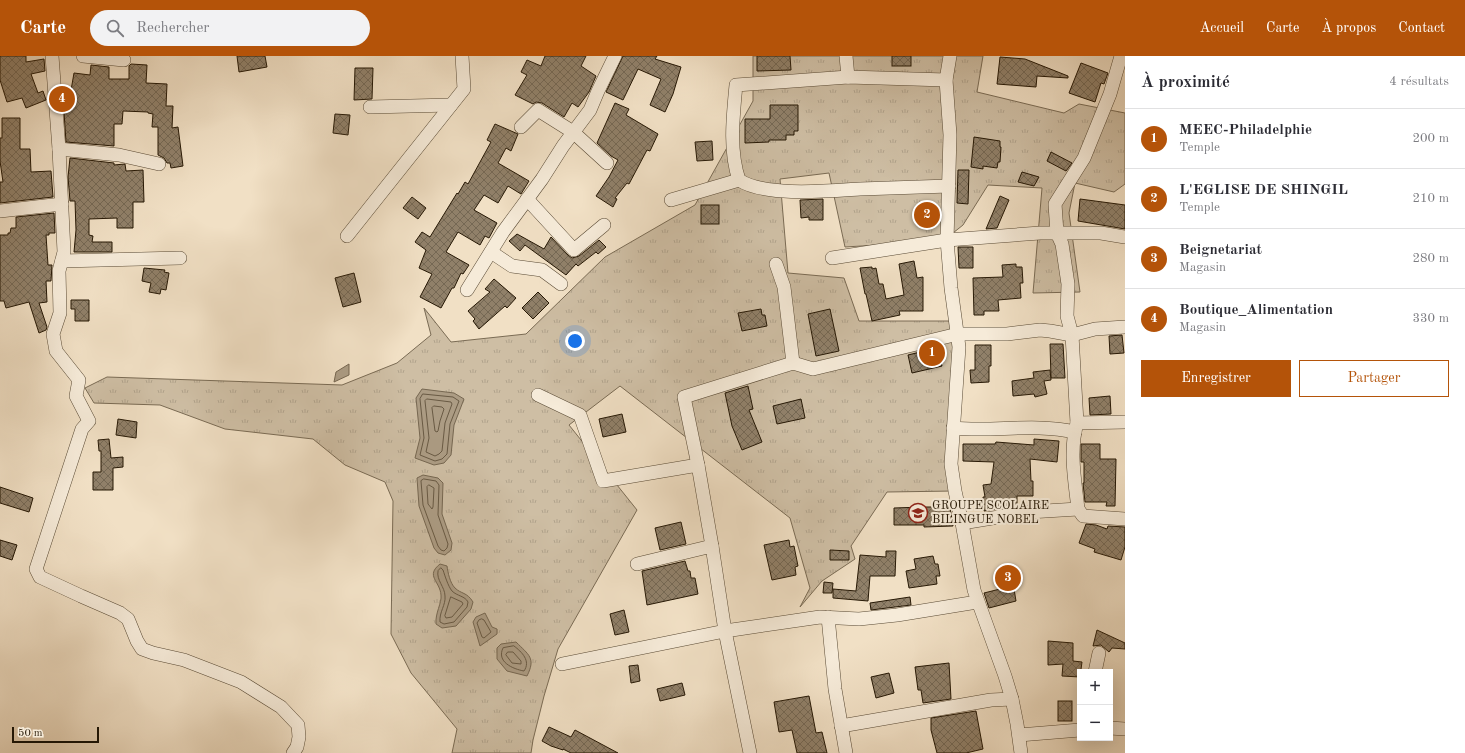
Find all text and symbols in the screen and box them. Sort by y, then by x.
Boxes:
search box [90,10,370,46]
icon: search [104,17,126,39]
text: Carte [20,19,66,38]
text: Rechercher [136,21,209,36]
text: Accueil [1200,21,1244,35]
text: Carte [1266,21,1299,35]
text: À propos [1321,21,1376,35]
text: Contact [1398,21,1445,35]
text: À proximité [1141,74,1230,91]
text: 4 résultats [1389,75,1449,88]
pin: 4 [49,84,75,114]
text: MEEC-Philadelphie [1179,123,1312,138]
text: 1 [1150,132,1158,145]
text: 200 m [1412,132,1449,145]
text: Temple [1179,141,1220,154]
text: L'EGLISE DE SHINGIL [1179,183,1348,198]
text: 2 [1150,192,1158,205]
text: 210 m [1412,192,1449,205]
pin: 2 [914,200,940,230]
text: Temple [1179,201,1220,214]
text: Beignetariat [1179,243,1262,258]
text: 3 [1150,252,1158,265]
text: 280 m [1412,252,1449,265]
text: Magasin [1179,261,1226,274]
text: Boutique_Alimentation [1179,303,1333,318]
text: 4 [1150,312,1158,325]
text: 330 m [1412,312,1449,325]
text: Magasin [1179,321,1226,334]
your location [565,331,585,351]
pin: 1 [919,338,945,368]
button: Enregistrer [1141,360,1291,397]
button: Partager [1299,360,1449,397]
place label: GROUPE SCOLAIRE BILINGUE NOBEL [932,500,1049,526]
school or university icon: GROUPE SCOLAIRE BILINGUE NOBEL [907,502,929,524]
pin: 3 [995,563,1021,593]
map controls [1077,669,1113,741]
button: + [1077,669,1113,705]
button: − [1077,705,1113,741]
scale bar [12,725,99,744]
text: 50 m [18,728,43,739]

